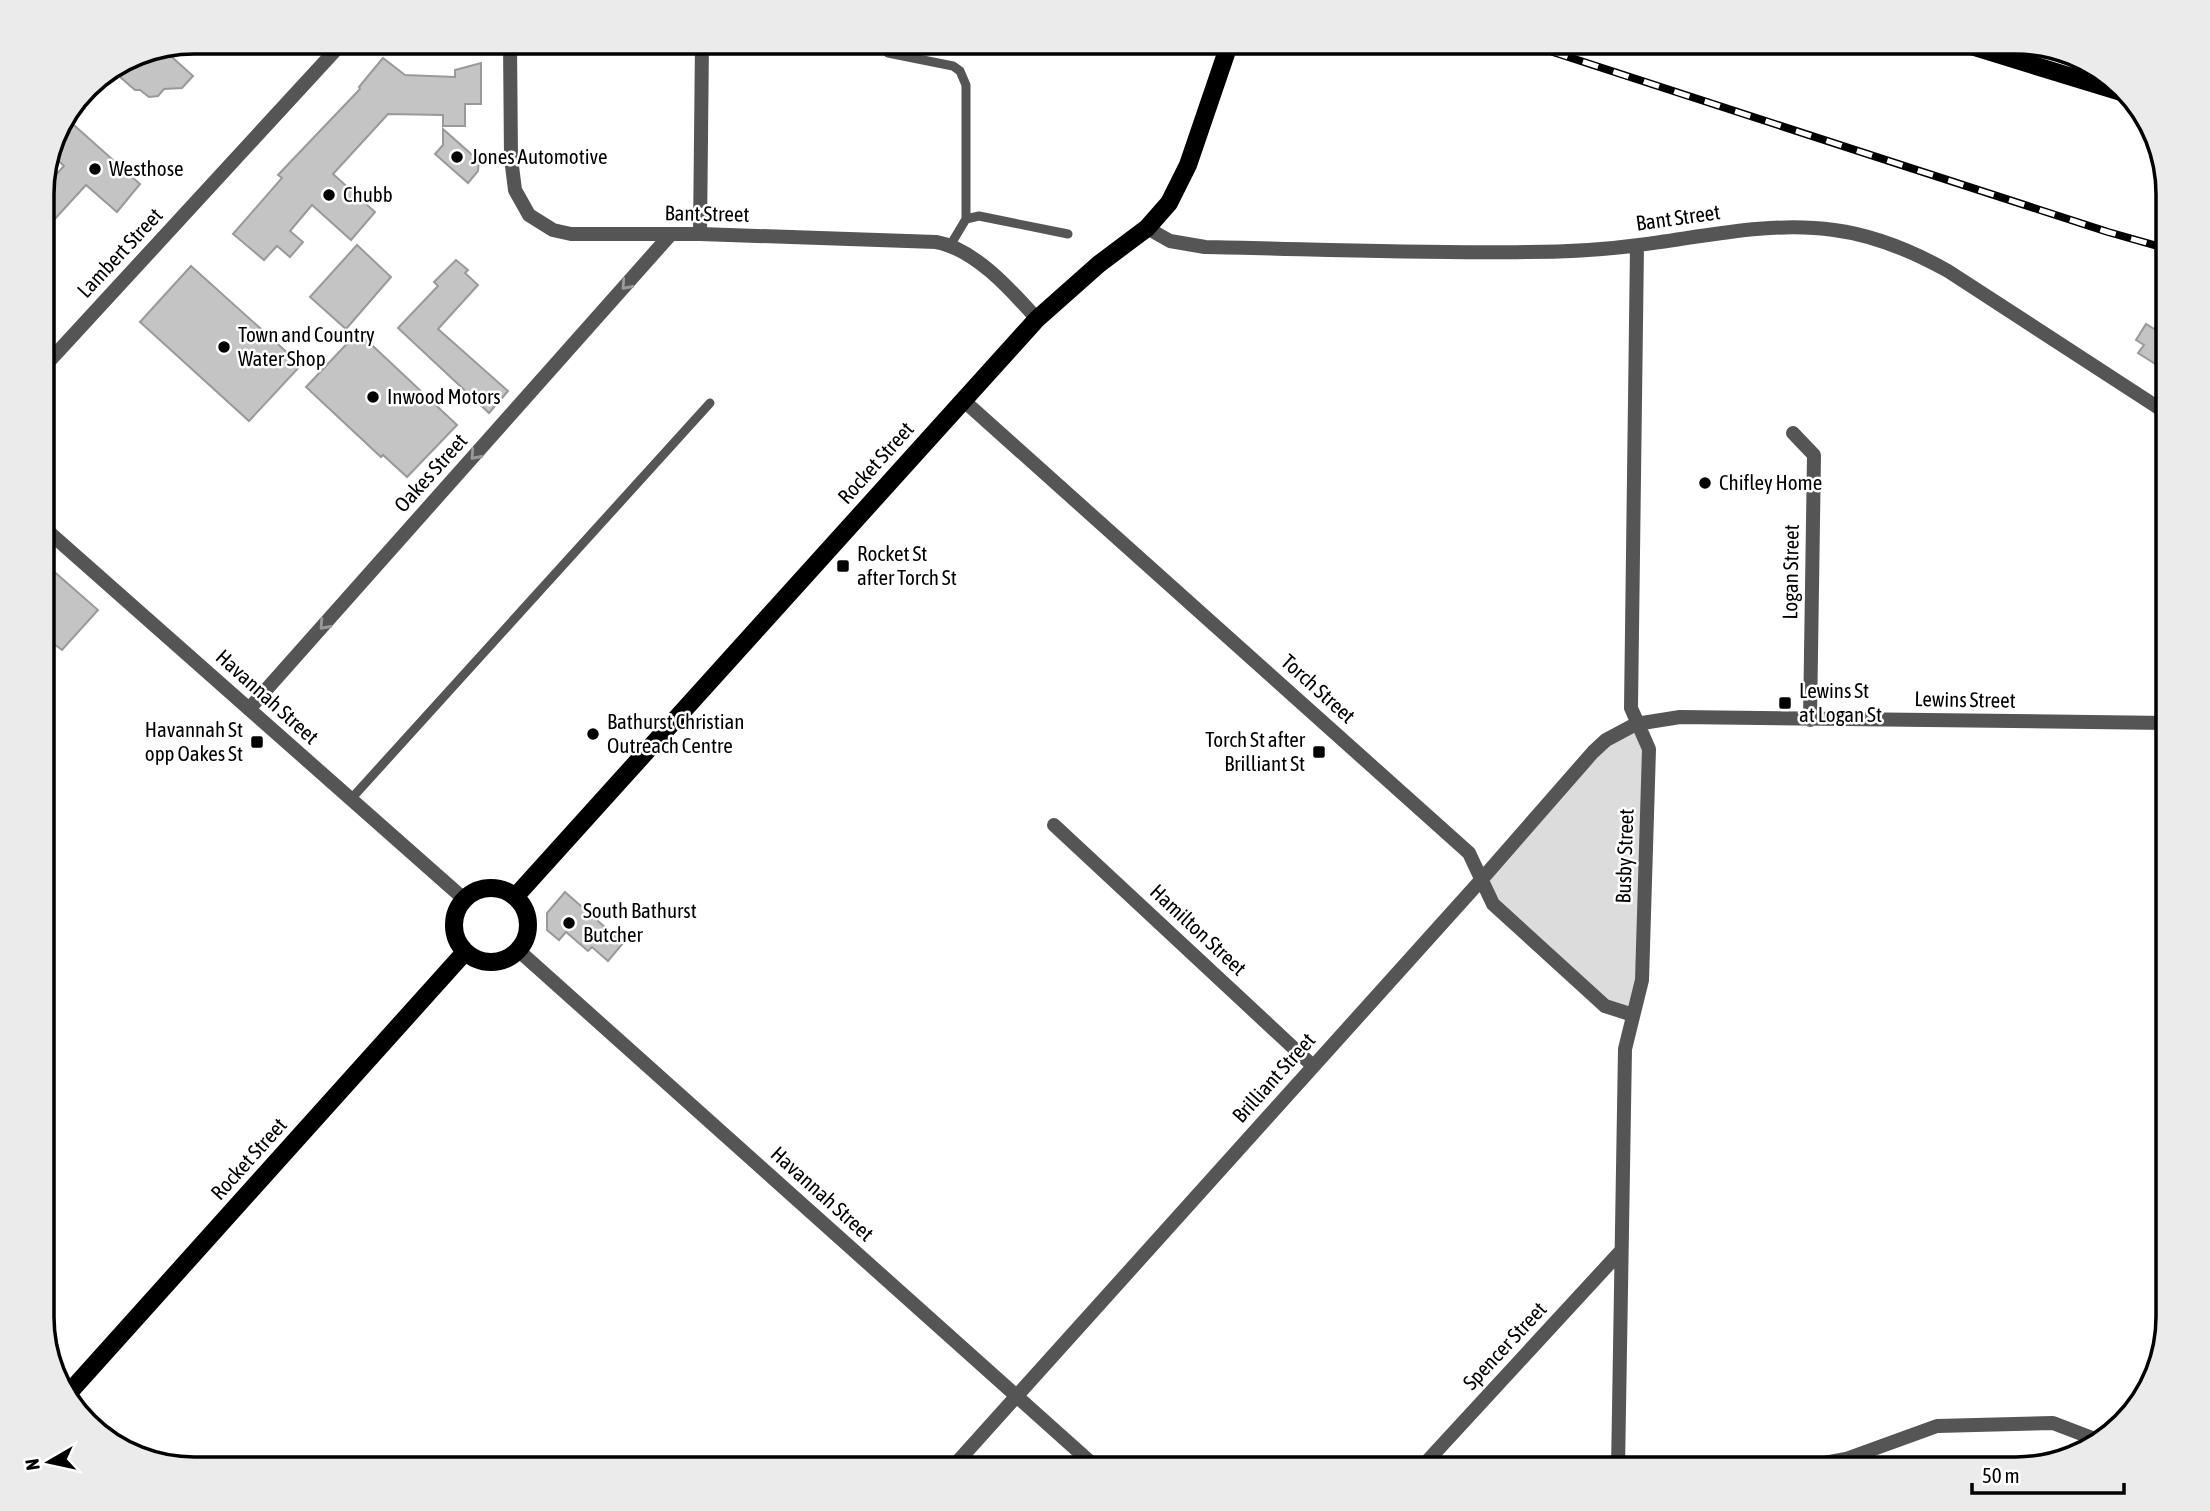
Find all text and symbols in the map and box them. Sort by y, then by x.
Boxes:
place label: Jones Automotive [471,144,608,168]
marker: Jones Automotive [449,149,465,165]
place label: Westhose [109,156,184,180]
marker: Westhose [87,161,103,177]
place label: Chubb [343,182,393,206]
marker: Chubb [321,187,337,203]
street label: Bant Street [1634,199,1722,235]
street label: Bant Street [664,200,750,226]
street label: Lambert Street [72,203,167,302]
one-way arrow [622,277,634,290]
place label: Town and Country Water Shop [238,322,375,370]
marker: Town and Country Water Shop [216,339,232,355]
place label: Inwood Motors [387,384,501,408]
marker: Inwood Motors [365,389,381,405]
street label: Rocket Street [832,417,918,508]
street label: Oakes Street [389,428,472,516]
one-way arrow [471,447,483,460]
place label: Chifley Home [1719,470,1822,494]
marker: Chifley Home [1697,475,1713,491]
street label: Logan Street [1777,524,1803,620]
place label: Rocket St after Torch St [857,541,957,589]
marker: Rocket St after Torch St [835,558,851,574]
one-way arrow [320,617,332,630]
street label: Havannah Street [212,644,324,748]
street label: Torch Street [1277,649,1360,728]
place label: Lewins St at Logan St [1799,678,1882,726]
street label: Lewins Street [1914,686,2016,712]
marker: Lewins St at Logan St [1777,695,1793,711]
place label: Bathurst Christian Outreach Centre [607,709,745,757]
place label: Havannah St opp Oakes St [145,717,243,765]
marker: Bathurst Christian Outreach Centre [585,726,601,742]
place label: Torch St after Brilliant St [1205,727,1306,775]
marker: Havannah St opp Oakes St [249,734,265,750]
marker: Torch St after Brilliant St [1311,744,1327,760]
street label: Busby Street [1610,808,1638,904]
street label: Hamilton Street [1146,879,1252,980]
place label: South Bathurst Butcher [583,898,697,946]
marker: South Bathurst Butcher [561,915,577,931]
street label: Brilliant Street [1227,1028,1320,1127]
street label: Rocket Street [205,1113,291,1204]
street label: Havannah Street [767,1141,879,1245]
street label: Spencer Street [1458,1297,1551,1394]
north arrow [14,1427,84,1497]
scale bar [1972,1452,2124,1496]
text: N [20,1457,44,1472]
text: 50 m [1982,1463,2020,1487]

